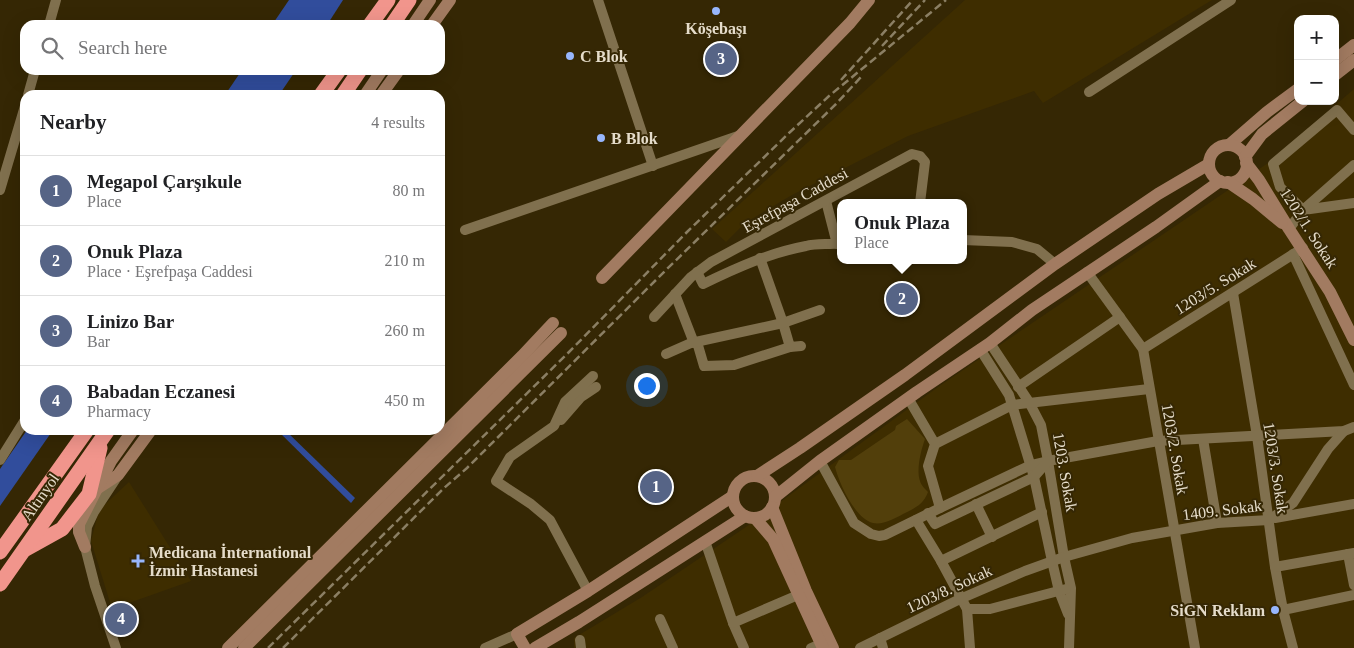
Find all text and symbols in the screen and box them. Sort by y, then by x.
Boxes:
marker: Köşebaşı [710,5,722,17]
map controls [1294,15,1339,105]
button: + [1294,15,1339,60]
search box [20,20,445,75]
place label: Köşebaşı [685,20,747,38]
icon: search [38,34,66,62]
text: Search here [78,37,167,58]
pin: 3 [705,40,737,78]
place label: C Blok [580,48,628,65]
marker: C Blok [564,50,576,62]
button: − [1294,60,1339,105]
text: Nearby [40,110,107,134]
text: 4 results [371,114,425,131]
place label: B Blok [611,130,658,147]
marker: B Blok [595,132,607,144]
street label: Eşrefpaşa Caddesi [739,164,852,237]
text: Megapol Çarşıkule [87,171,242,192]
text: 1 [52,182,60,199]
text: 80 m [393,182,425,199]
street label: 1202/1. Sokak [1277,185,1341,271]
text: Place [87,193,122,210]
popup [837,199,967,264]
text: Onuk Plaza [854,212,950,233]
text: Place [854,234,889,251]
text: Onuk Plaza [87,241,183,262]
text: 2 [52,252,60,269]
text: 210 m [385,252,425,269]
street label: 1203/5. Sokak [1171,254,1259,318]
text: Place · Eşrefpaşa Caddesi [87,263,253,280]
pin: 2 [886,280,918,318]
text: Linizo Bar [87,311,174,332]
text: 3 [52,322,60,339]
text: 260 m [385,322,425,339]
text: Bar [87,333,110,350]
your location [634,373,660,399]
text: Babadan Eczanesi [87,381,235,402]
text: 4 [52,392,60,409]
text: 450 m [385,392,425,409]
street label: 1203/2. Sokak [1159,402,1191,496]
text: Pharmacy [87,403,151,420]
street label: 1203/3. Sokak [1260,421,1292,515]
street label: 1203. Sokak [1050,431,1080,513]
pin: 1 [640,468,672,506]
street label: Altınyol [18,470,63,524]
street label: 1409. Sokak [1181,497,1263,523]
place label: Medicana İnternational İzmir Hastanesi [149,543,312,579]
marker: Medicana İnternational İzmir Hastanesi [131,554,145,568]
street label: 1203/8. Sokak [904,562,994,616]
pin: 4 [105,600,137,638]
place label: SiGN Reklam [1170,602,1266,619]
marker: SiGN Reklam [1269,604,1281,616]

